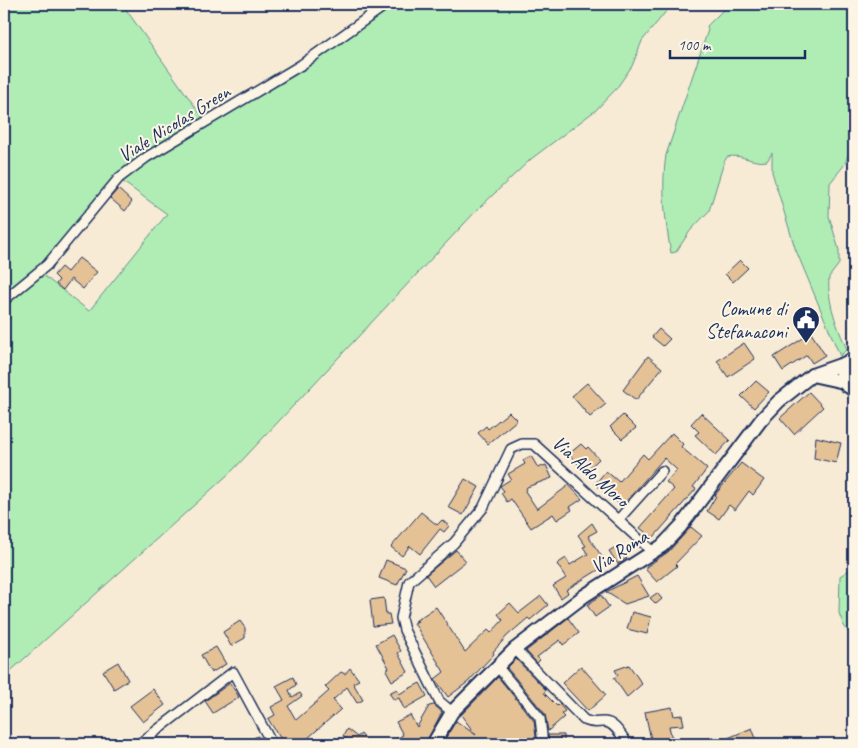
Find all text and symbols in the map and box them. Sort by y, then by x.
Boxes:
scale bar [670,28,806,60]
text: 100 m [678,36,712,55]
street label: Viale Nicolas Green [114,78,236,168]
place label: Comune di Stefanaconi [706,296,789,344]
public building icon: Comune di Stefanaconi [791,305,821,344]
street label: Via Aldo Moro [547,430,636,514]
street label: Via Roma [586,523,654,579]

